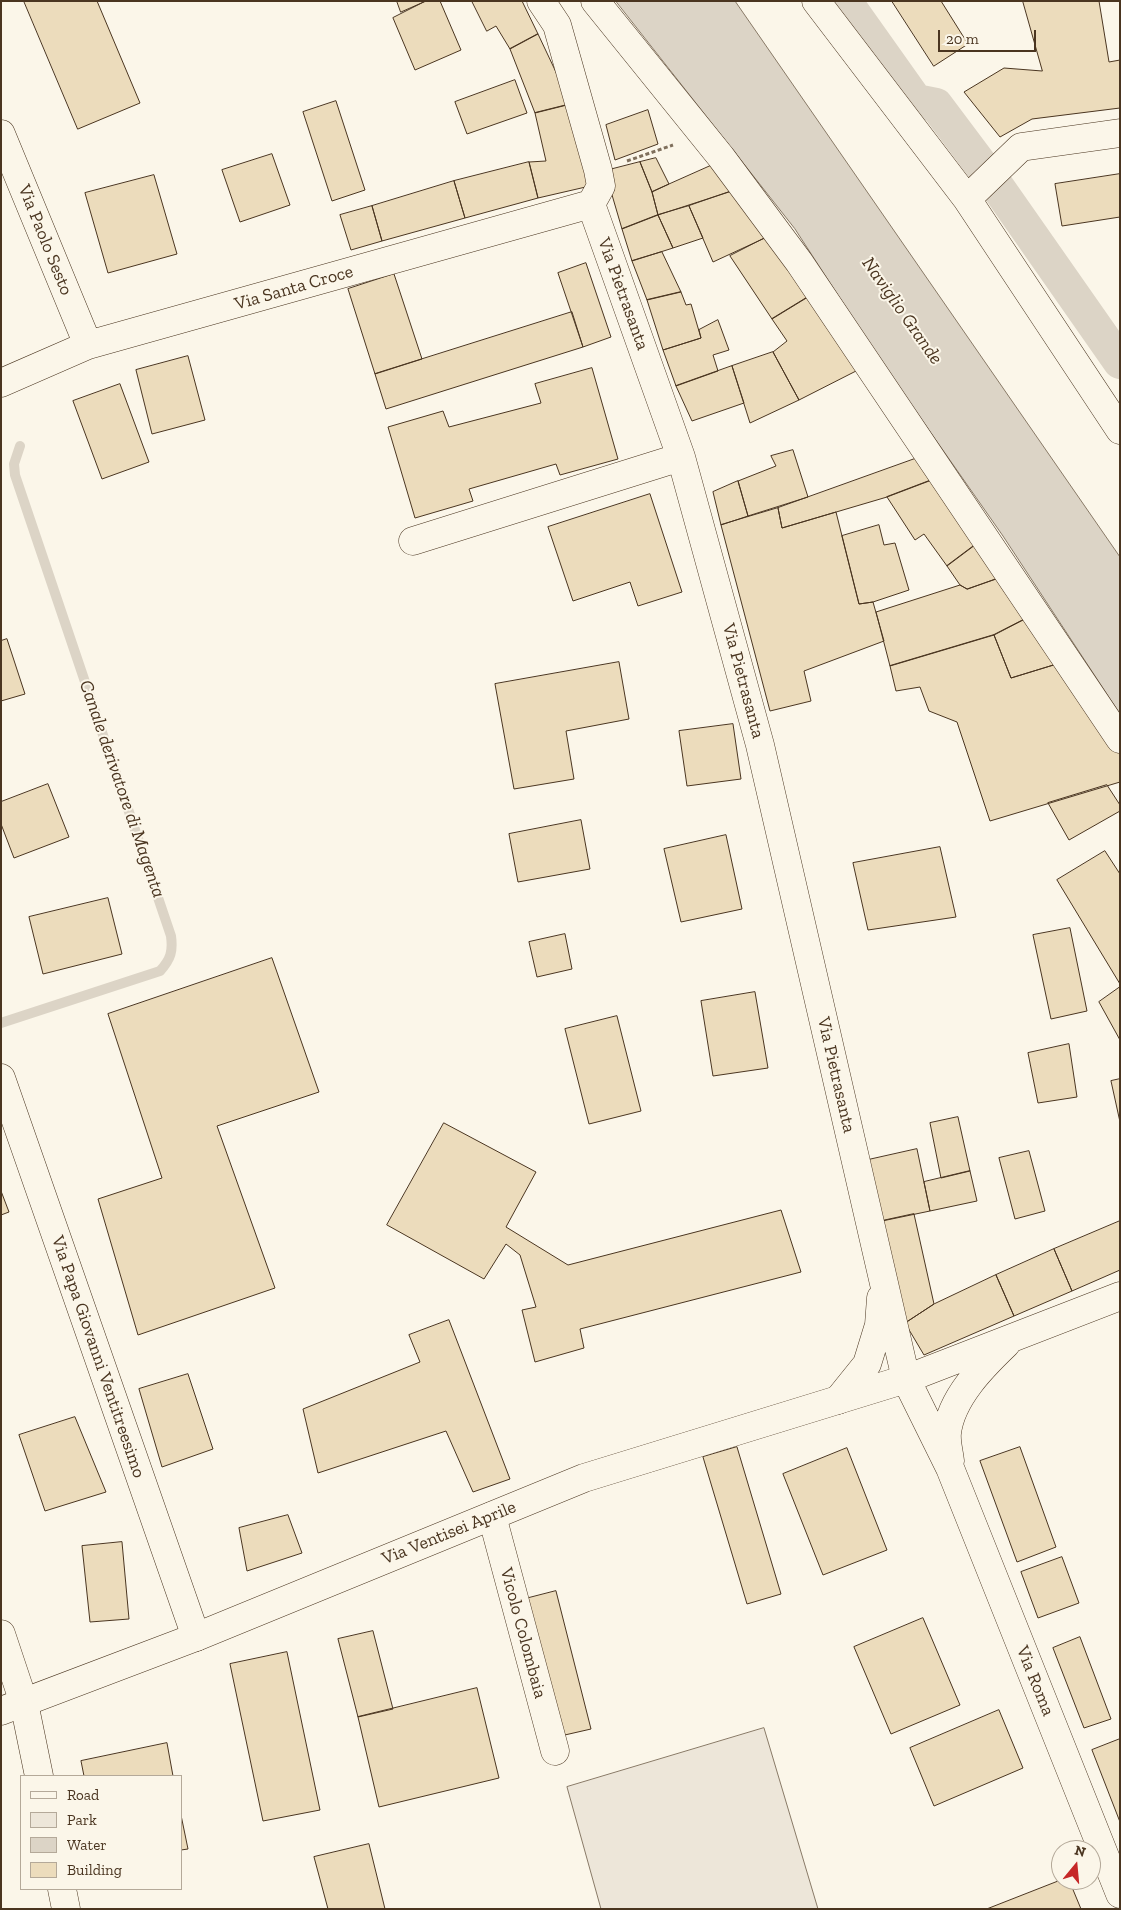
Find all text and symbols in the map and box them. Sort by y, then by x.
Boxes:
scale bar [941,20,1038,52]
text: 20 m [946,30,979,48]
street label: Via Paolo Sesto [13,182,77,298]
street label: Via Pietrasanta [593,235,653,353]
water label: Naviglio Grande [857,253,947,369]
street label: Via Santa Croce [232,261,356,315]
street label: Via Pietrasanta [717,621,769,741]
water label: Canale derivatore di Magenta [74,677,170,901]
street label: Via Pietrasanta [812,1015,860,1135]
street label: Via Papa Giovanni Ventitreesimo [46,1233,150,1481]
street label: Via Ventisei Aprile [379,1496,519,1570]
street label: Vicolo Colombaia [495,1565,551,1701]
street label: Via Roma [1011,1643,1059,1719]
legend [20,1775,182,1890]
text: Road [67,1786,99,1804]
text: Park [67,1811,97,1829]
text: Water [67,1836,107,1854]
north arrow [1051,1840,1101,1890]
text: N [1073,1841,1088,1861]
text: Building [67,1861,122,1879]

